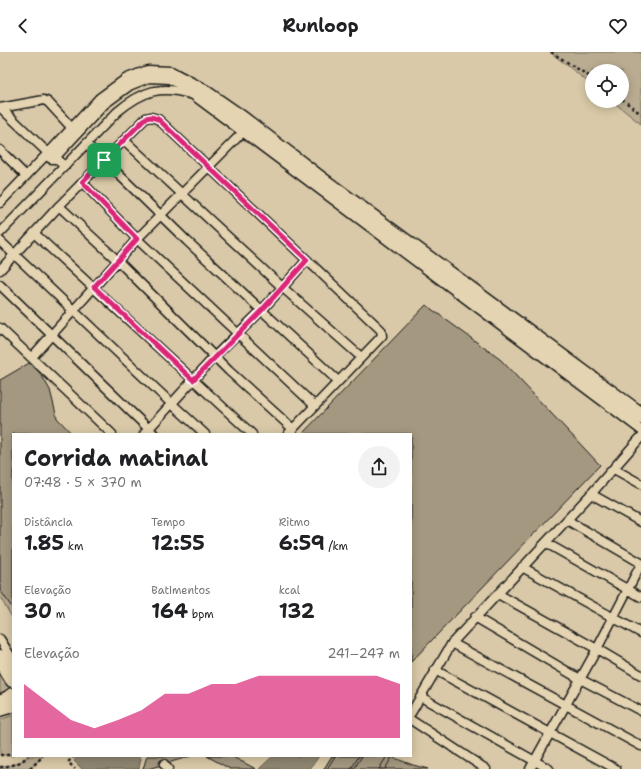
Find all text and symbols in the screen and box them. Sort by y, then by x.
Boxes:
text: Runloop [282,14,359,38]
icon: back [12,15,34,37]
icon: heart [607,15,629,37]
map controls [585,64,629,108]
button: locate [585,64,629,108]
pin [87,143,121,177]
icon: arrive [93,149,115,171]
text: Corrida matinal [24,444,208,473]
button: share [358,446,400,488]
text: 07:48 · 5 × 370 m [24,474,142,491]
text: Distância [24,515,73,530]
text: Tempo [151,515,185,530]
text: Ritmo [279,515,310,530]
text: 1.85 [24,530,64,556]
text: 12:55 [151,530,205,556]
text: 6:59 [279,530,325,556]
text: km [64,539,83,554]
text: /km [325,539,348,554]
text: Elevação [24,583,71,598]
text: Batimentos [151,583,211,598]
text: kcal [279,583,300,598]
text: 30 [24,598,52,624]
text: 164 [151,598,188,624]
text: 132 [279,598,315,624]
text: m [52,607,65,622]
text: bpm [188,607,214,622]
text: Elevação [24,645,80,662]
text: 241–247 m [328,645,400,662]

